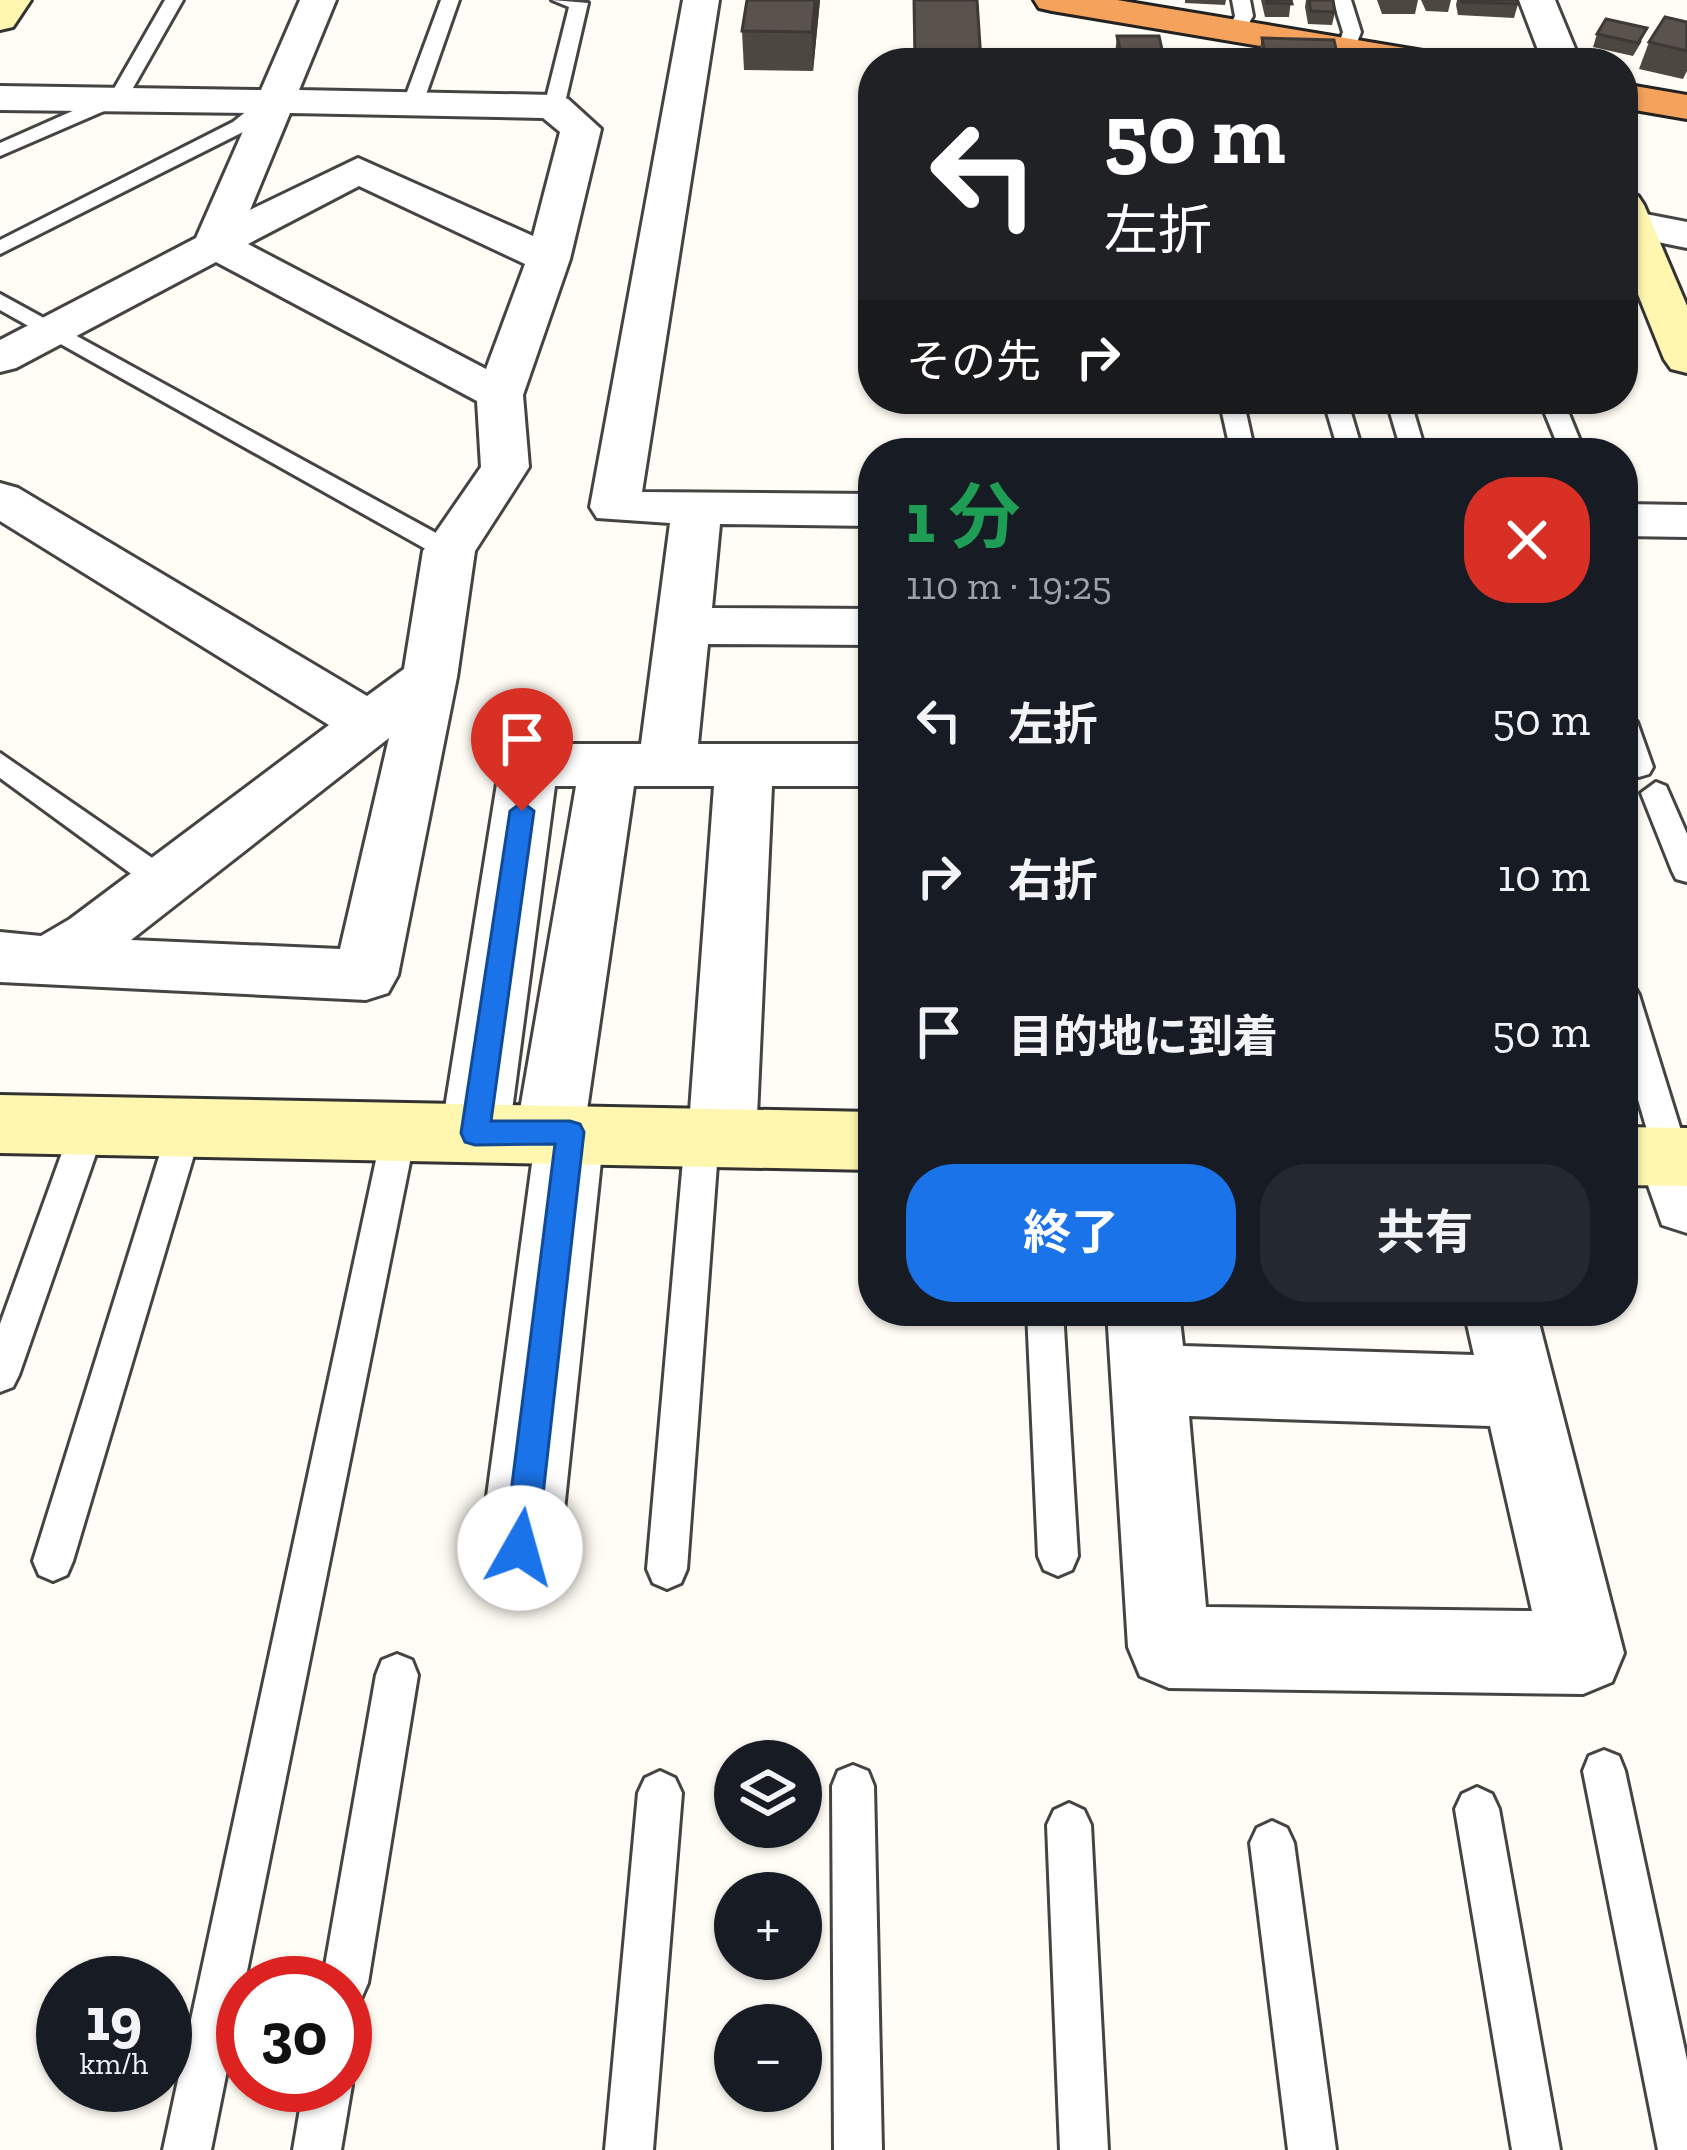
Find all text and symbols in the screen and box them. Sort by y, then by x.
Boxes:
text: 50 m [1104,84,1286,185]
icon: left [906,96,1062,252]
text: 左折 [1104,198,1212,263]
icon: right [1065,324,1131,390]
text: その先 [906,335,1041,389]
text: 1 分 [906,474,1021,560]
button: close [1464,477,1590,603]
text: 110 m · 19:25 [906,562,1112,609]
icon: left [906,687,972,753]
pin [471,688,573,811]
text: 50 m [1492,693,1590,747]
text: 左折 [1008,698,1098,752]
icon: arrive [489,706,555,772]
icon: right [906,843,972,909]
text: 10 m [1498,849,1590,903]
text: 右折 [1008,854,1098,908]
icon: arrive [906,999,972,1065]
text: 50 m [1492,1005,1590,1059]
text: 目的地に到着 [1008,1010,1278,1064]
button: 終了 [906,1164,1236,1302]
button: 共有 [1260,1164,1590,1302]
position arrow [457,1485,583,1611]
map controls [714,1740,822,2112]
button: layers [714,1740,822,1848]
button: + [714,1872,822,1980]
speed limit sign: 30 [216,1956,372,2112]
text: 19 [86,1983,142,2055]
button: − [714,2004,822,2112]
text: km/h [80,2046,148,2082]

